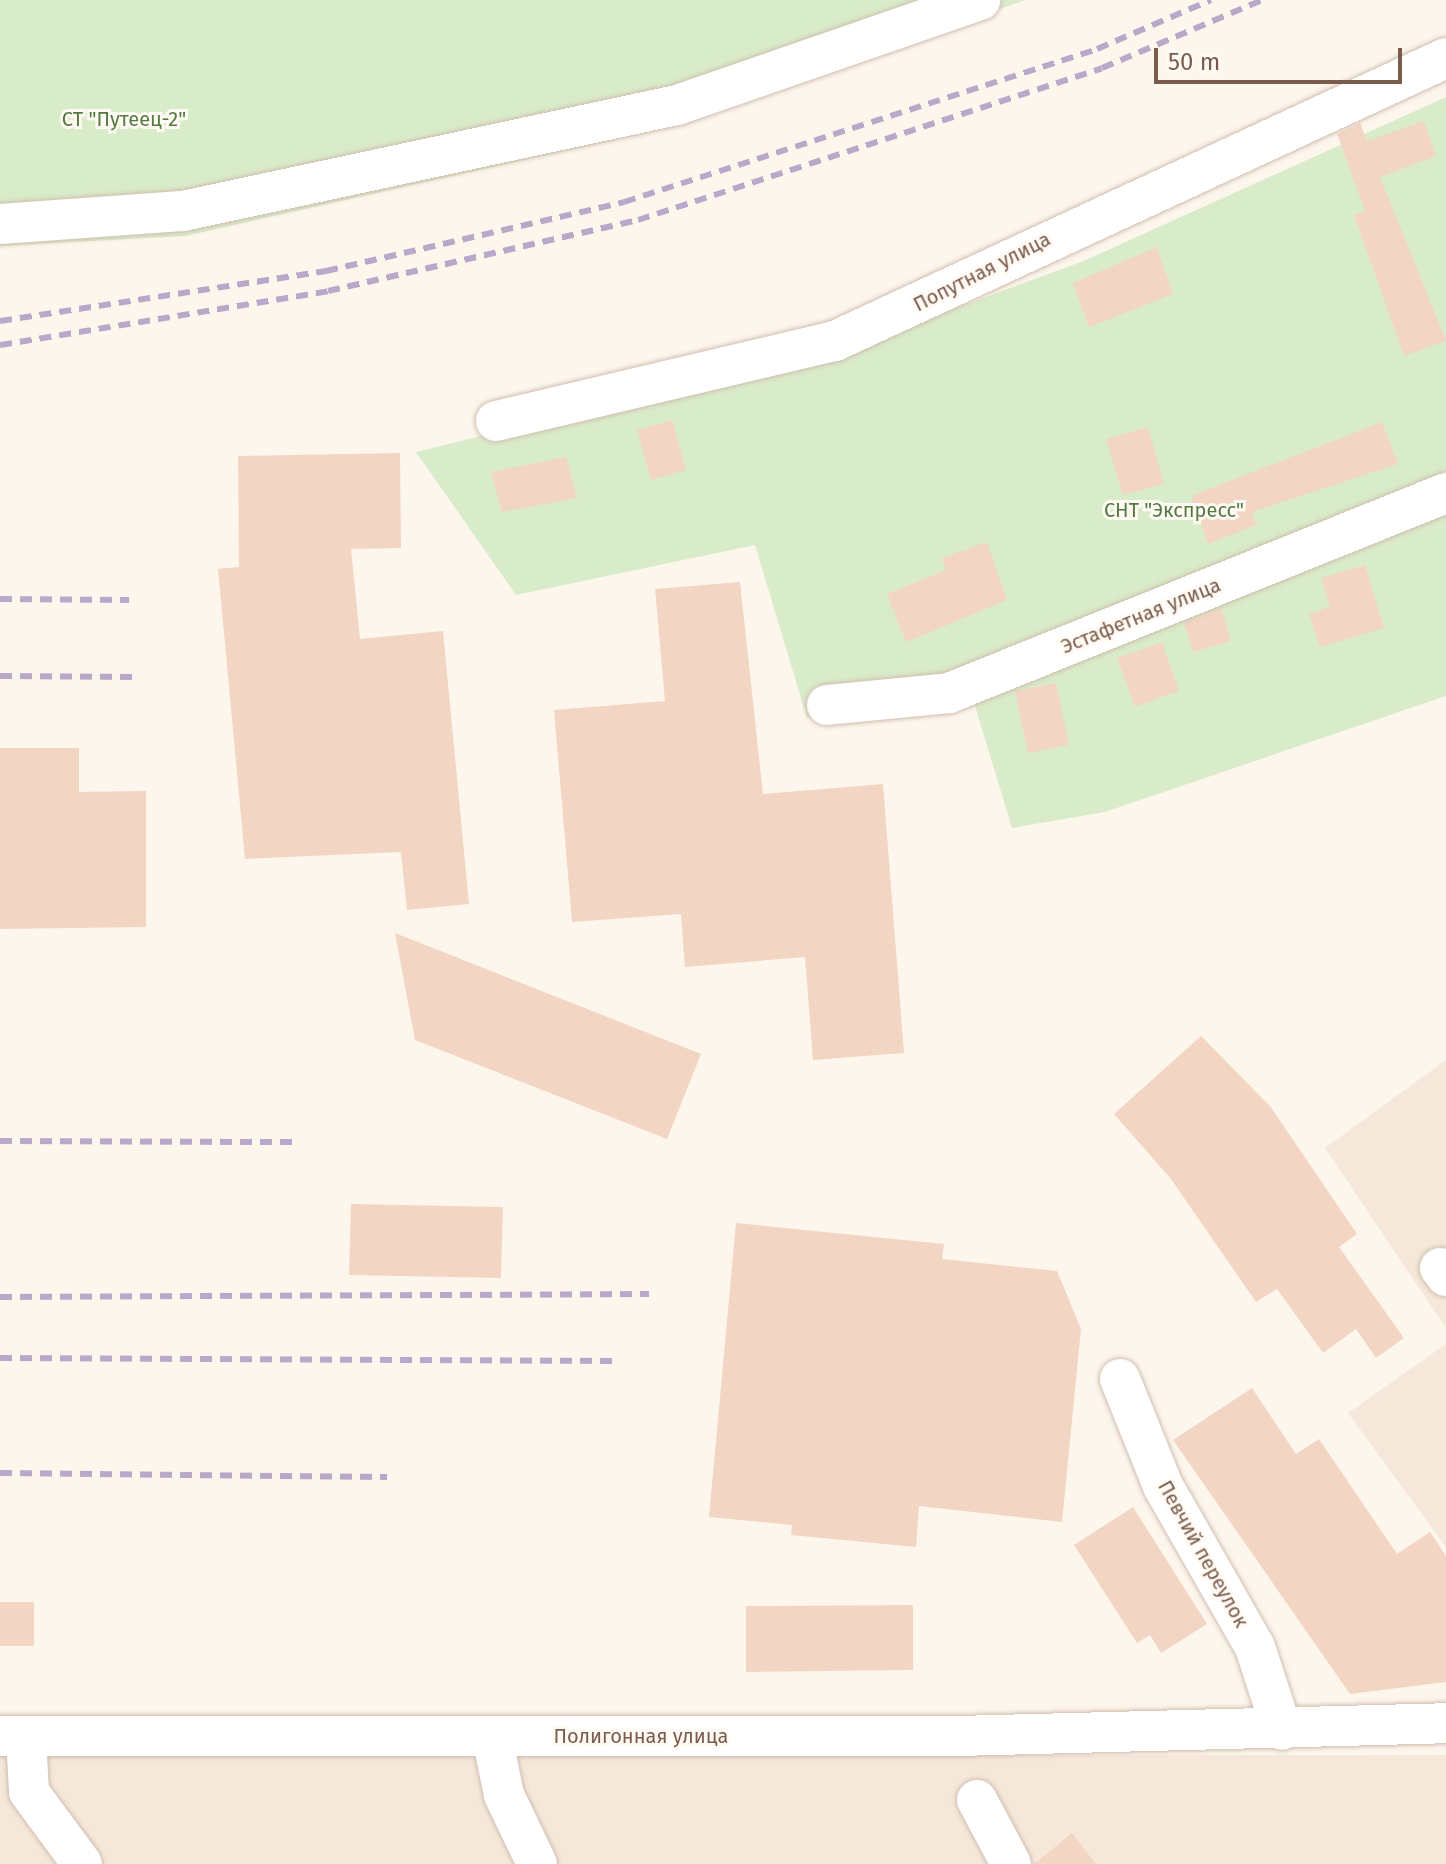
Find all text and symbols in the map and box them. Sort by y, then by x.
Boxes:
scale bar [1158,32,1406,82]
text: 50 m [1168,48,1220,76]
park label: СТ "Путеец-2" [62,107,186,131]
street label: Попутная улица [909,227,1055,317]
park label: СНТ "Экспресс" [1104,498,1244,522]
street label: Эстафетная улица [1058,573,1224,659]
street label: Певчий переулок [1153,1476,1253,1632]
street label: Полигонная улица [554,1724,728,1748]

